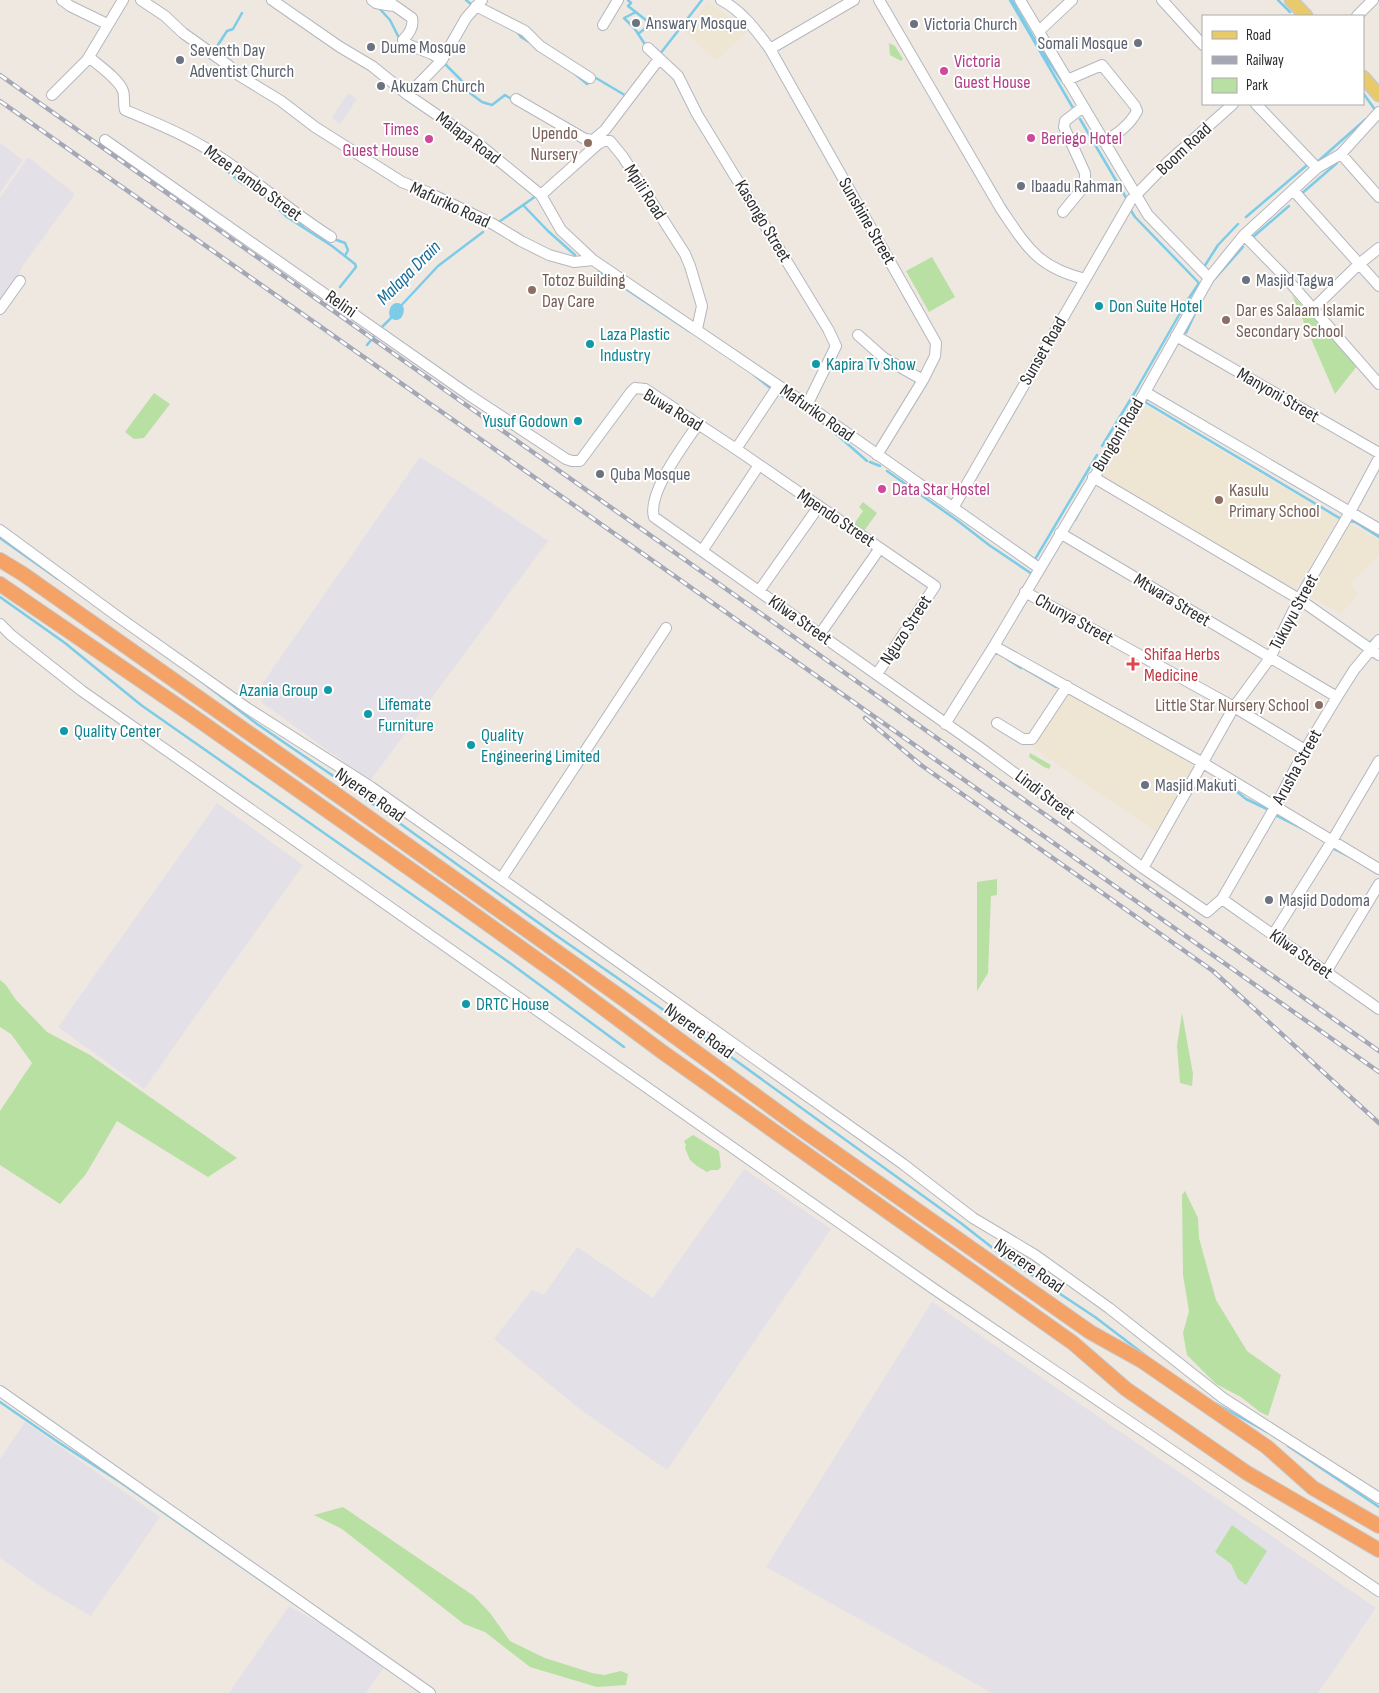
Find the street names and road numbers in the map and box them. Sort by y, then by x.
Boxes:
street label: Malapa Road [432,107,504,169]
street label: Boom Road [1152,118,1216,180]
street label: Mzee Pambo Street [200,140,306,226]
street label: Mpili Road [619,161,671,223]
street label: Sunshine Street [834,174,900,268]
street label: Kasongo Street [730,176,796,266]
street label: Mafuriko Road [407,177,493,233]
street label: Relini [321,286,361,322]
street label: Sunset Road [1015,313,1071,389]
street label: Manyoni Street [1233,363,1323,427]
street label: Mafuriko Road [776,380,858,446]
street label: Buwa Road [640,384,706,436]
street label: Bungoni Road [1088,395,1148,475]
street label: Mpendo Street [793,484,879,552]
street label: Mtwara Street [1130,569,1215,631]
street label: Tukuyu Street [1265,570,1323,654]
street label: Chunya Street [1031,589,1117,649]
street label: Kilwa Street [764,591,836,650]
street label: Nguzo Street [876,591,936,669]
street label: Arusha Street [1267,725,1326,809]
street label: Nyerere Road [331,763,409,827]
street label: Lindi Street [1011,766,1079,825]
street label: Kilwa Street [1265,925,1337,984]
street label: Nyerere Road [660,999,738,1063]
street label: Nyerere Road [990,1234,1068,1298]

